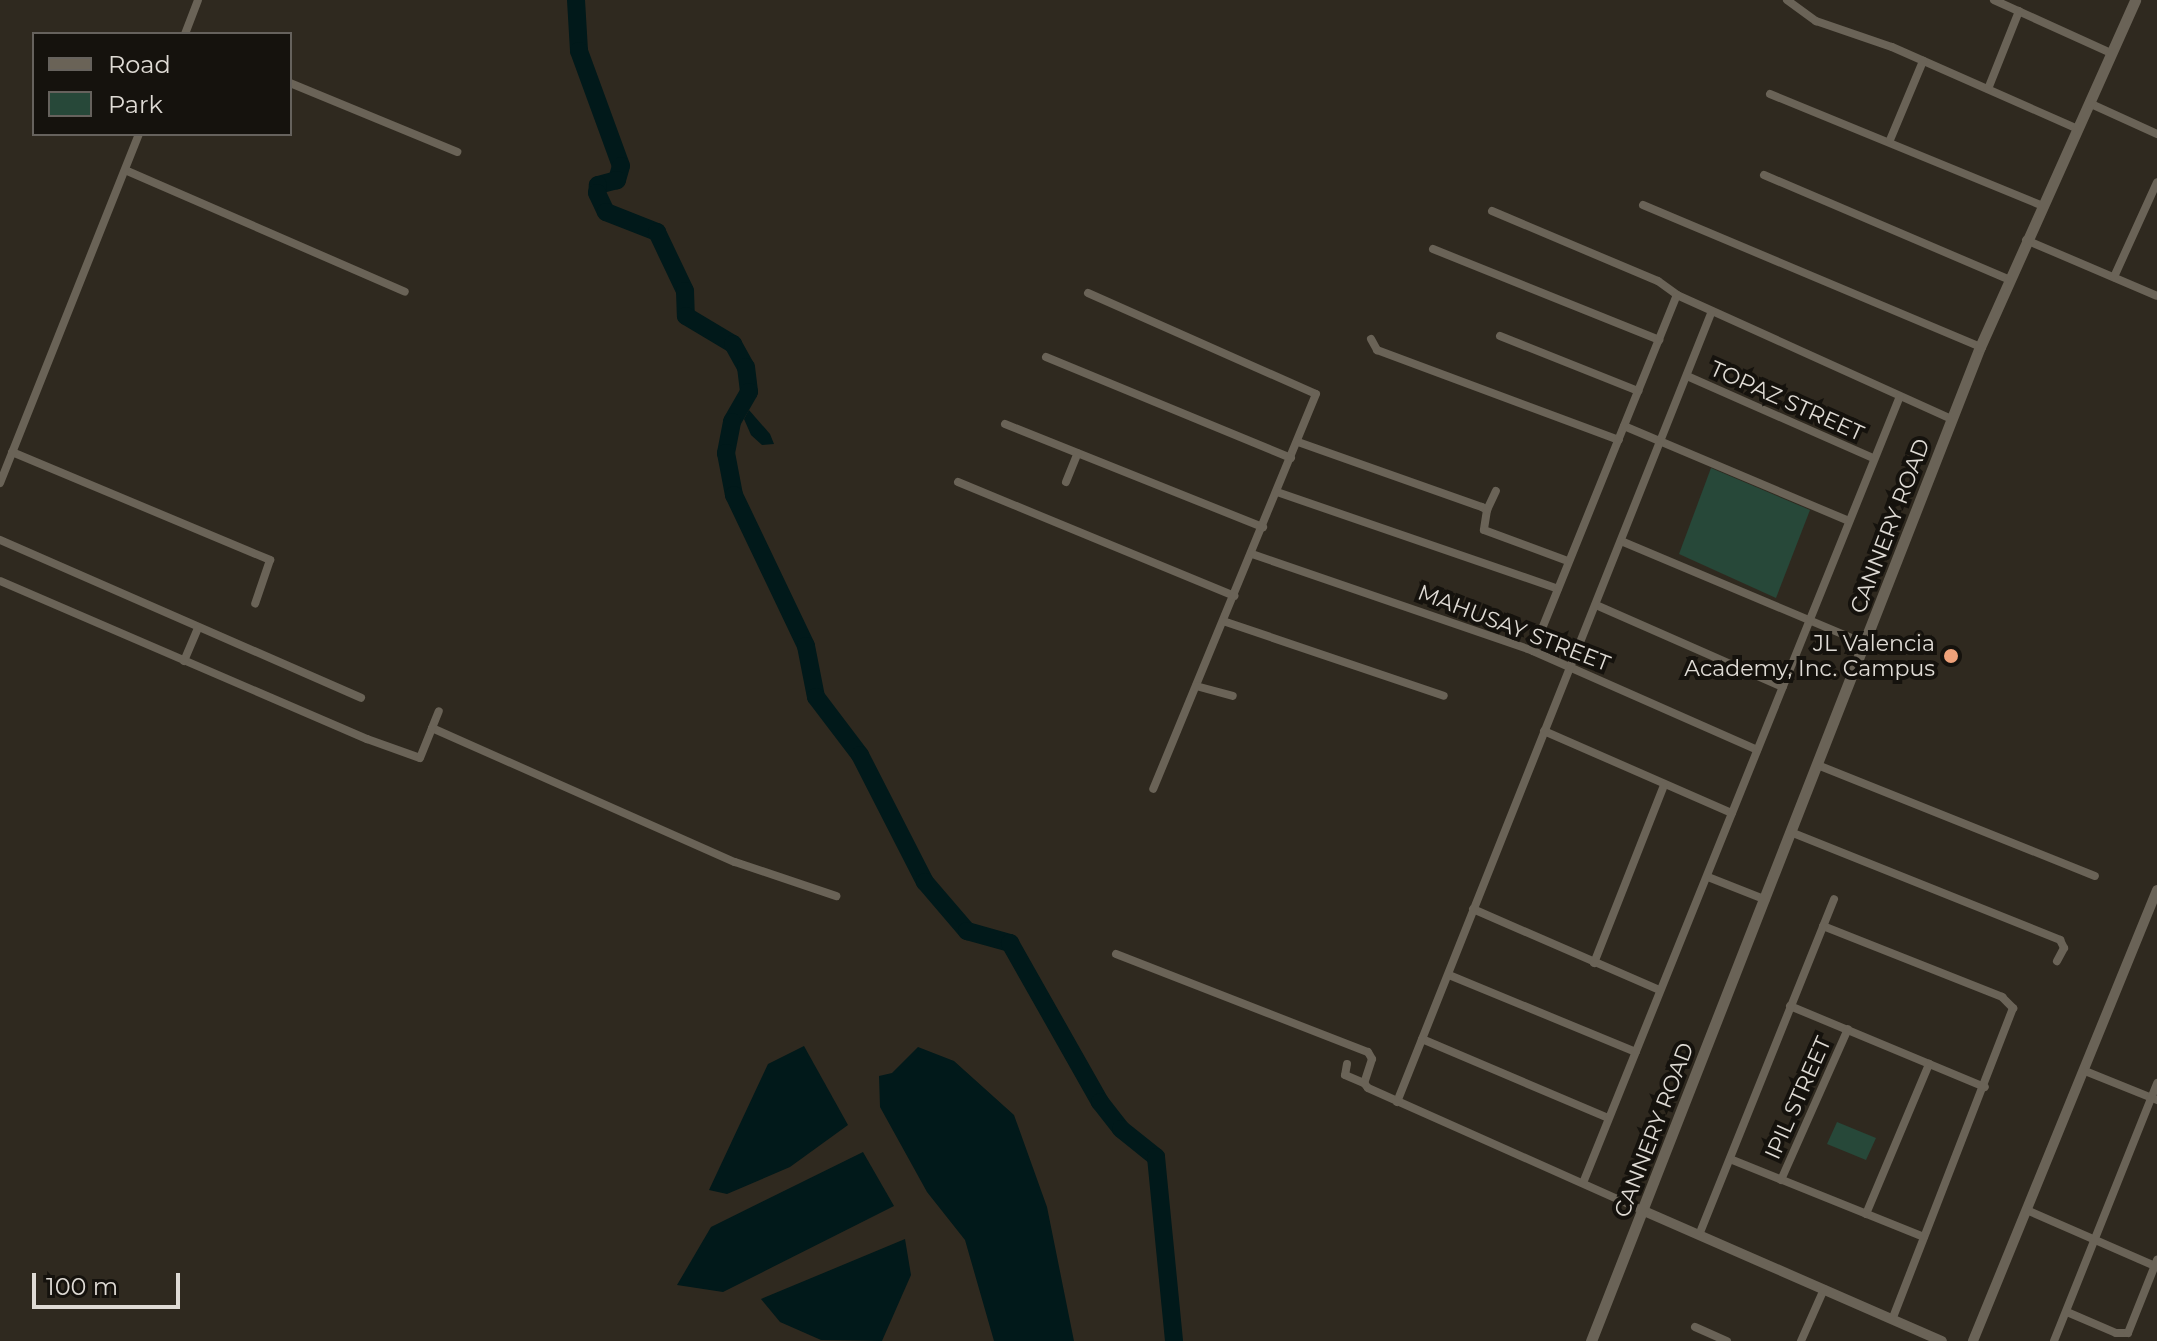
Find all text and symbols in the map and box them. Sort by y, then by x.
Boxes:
legend [32,32,292,136]
text: Road [108,50,171,79]
text: Park [108,90,163,119]
street label: TOPAZ STREET [1706,355,1868,447]
street label: CANNERY ROAD [1845,435,1935,617]
street label: MAHUSAY STREET [1414,579,1614,677]
place label: JL Valencia Academy, Inc. Campus [1684,630,1935,682]
marker: JL Valencia Academy, Inc. Campus [1942,647,1960,665]
street label: IPIL STREET [1759,1033,1837,1163]
street label: CANNERY ROAD [1609,1039,1699,1221]
scale bar [36,1257,184,1307]
text: 100 m [46,1272,118,1301]

